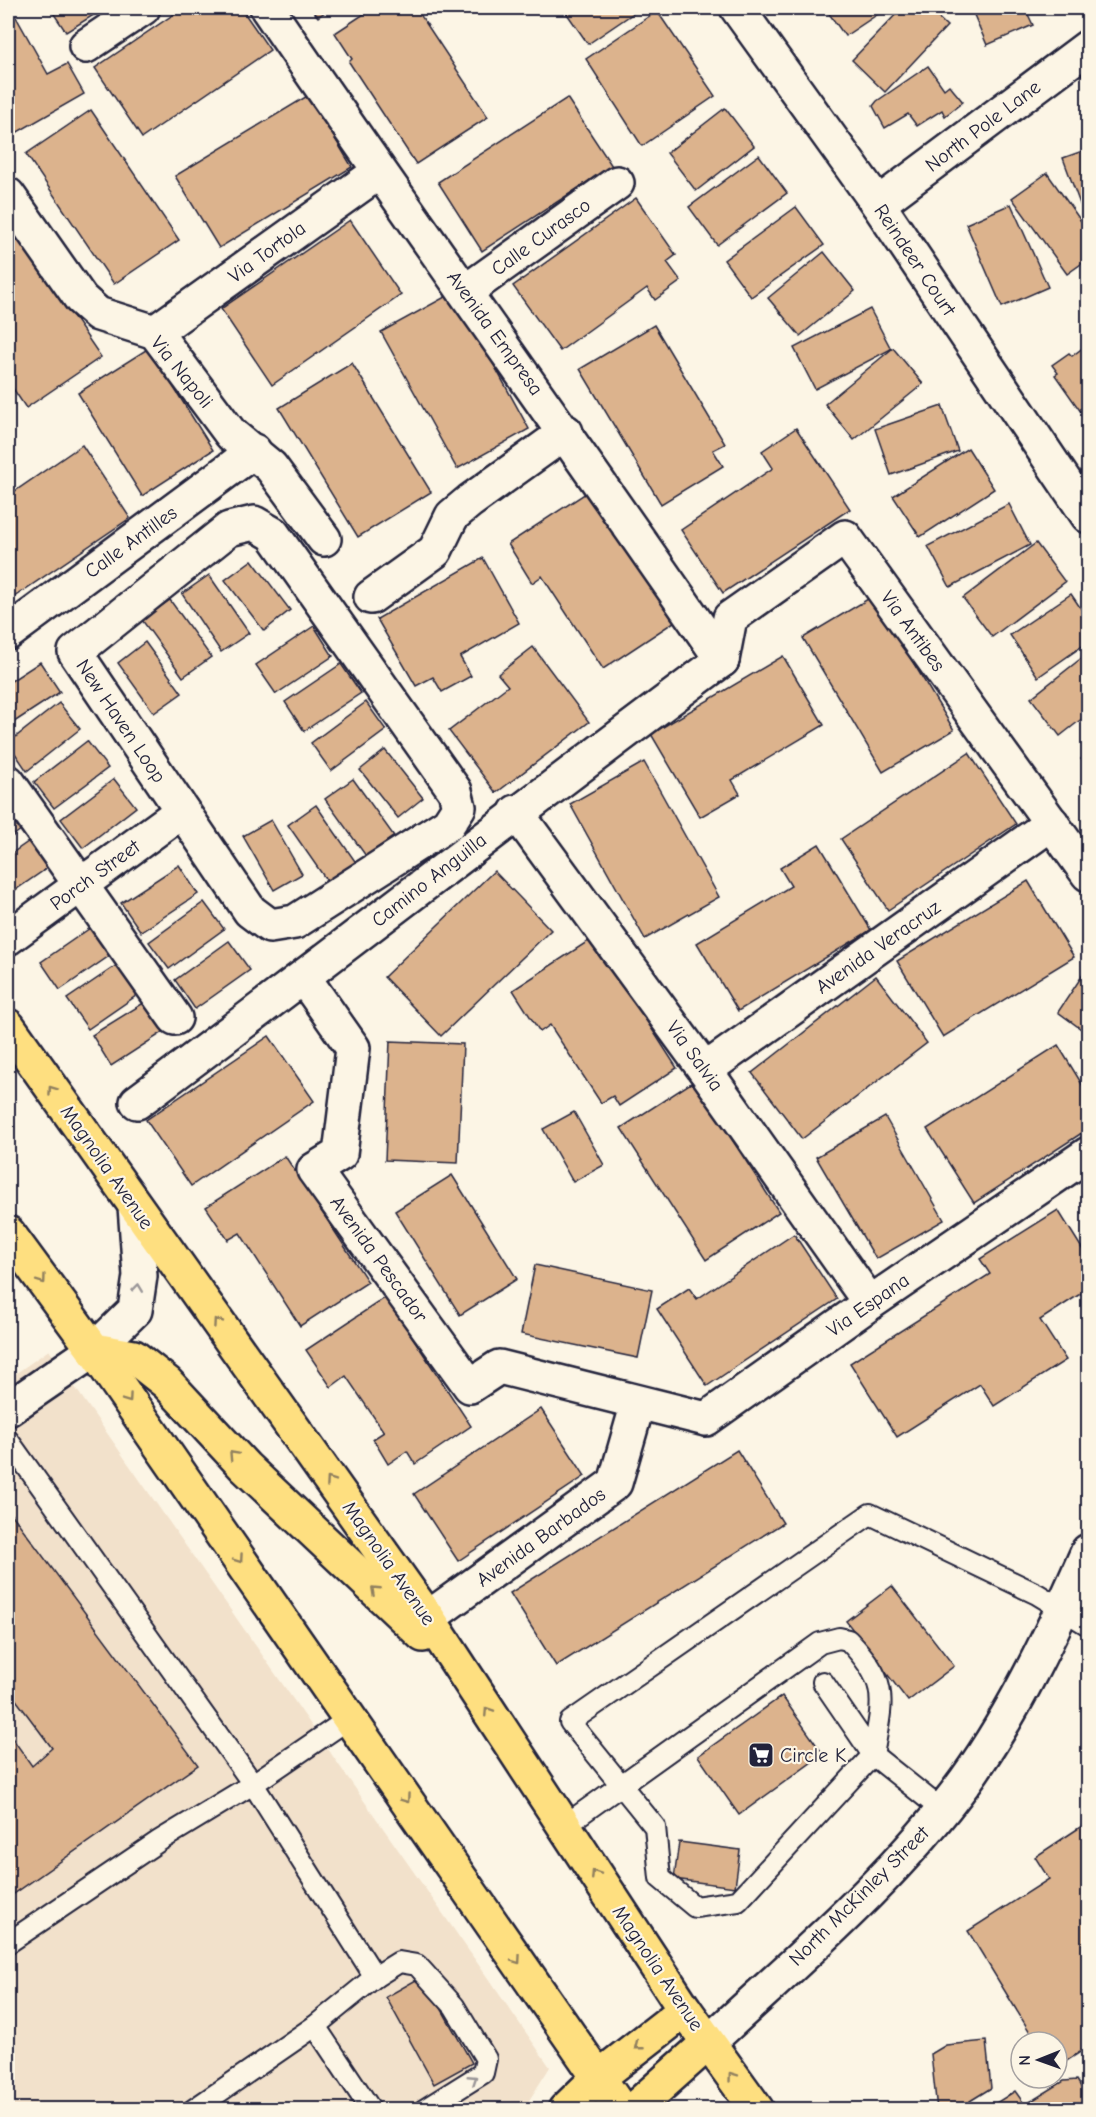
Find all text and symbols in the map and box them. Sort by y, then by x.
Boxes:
street label: North Pole Lane [921,75,1045,177]
street label: Calle Curasco [487,193,595,281]
street label: Reindeer Court [869,200,961,321]
street label: Via Tortola [224,216,310,288]
street label: Avenida Empresa [442,266,548,400]
street label: Via Napoli [146,331,218,413]
street label: Calle Antilles [81,501,181,583]
street label: Via Antibes [876,586,950,676]
street label: New Haven Loop [71,655,171,787]
street label: Camino Anguilla [367,828,491,932]
street label: Porch Street [46,834,145,915]
street label: Avenida Veracruz [811,895,945,998]
street label: Via Salvia [662,1016,728,1096]
one-way arrow [49,1085,60,1096]
street label: Magnolia Avenue [56,1101,158,1233]
street label: Avenida Pescador [325,1191,433,1327]
street label: Via Espana [823,1268,913,1342]
one-way arrow [35,1273,46,1284]
one-way arrow [132,1284,144,1293]
one-way arrow [213,1317,224,1328]
one-way arrow [121,1392,132,1403]
one-way arrow [229,1452,240,1462]
one-way arrow [326,1476,337,1487]
street label: Avenida Barbados [472,1482,610,1592]
street label: Magnolia Avenue [338,1497,440,1629]
one-way arrow [232,1552,243,1563]
one-way arrow [371,1586,382,1597]
one-way arrow [484,1706,495,1717]
supermarket icon: Circle K [746,1740,776,1770]
place label: Circle K [780,1744,846,1767]
one-way arrow [399,1792,410,1803]
street label: North McKinley Street [784,1820,935,1971]
one-way arrow [591,1869,602,1880]
street label: Magnolia Avenue [608,1901,708,2035]
one-way arrow [510,1953,521,1964]
north arrow [1009,2030,1069,2090]
one-way arrow [634,2039,645,2050]
text: N [1016,2055,1034,2066]
one-way arrow [728,2072,739,2083]
one-way arrow [467,2075,478,2086]

